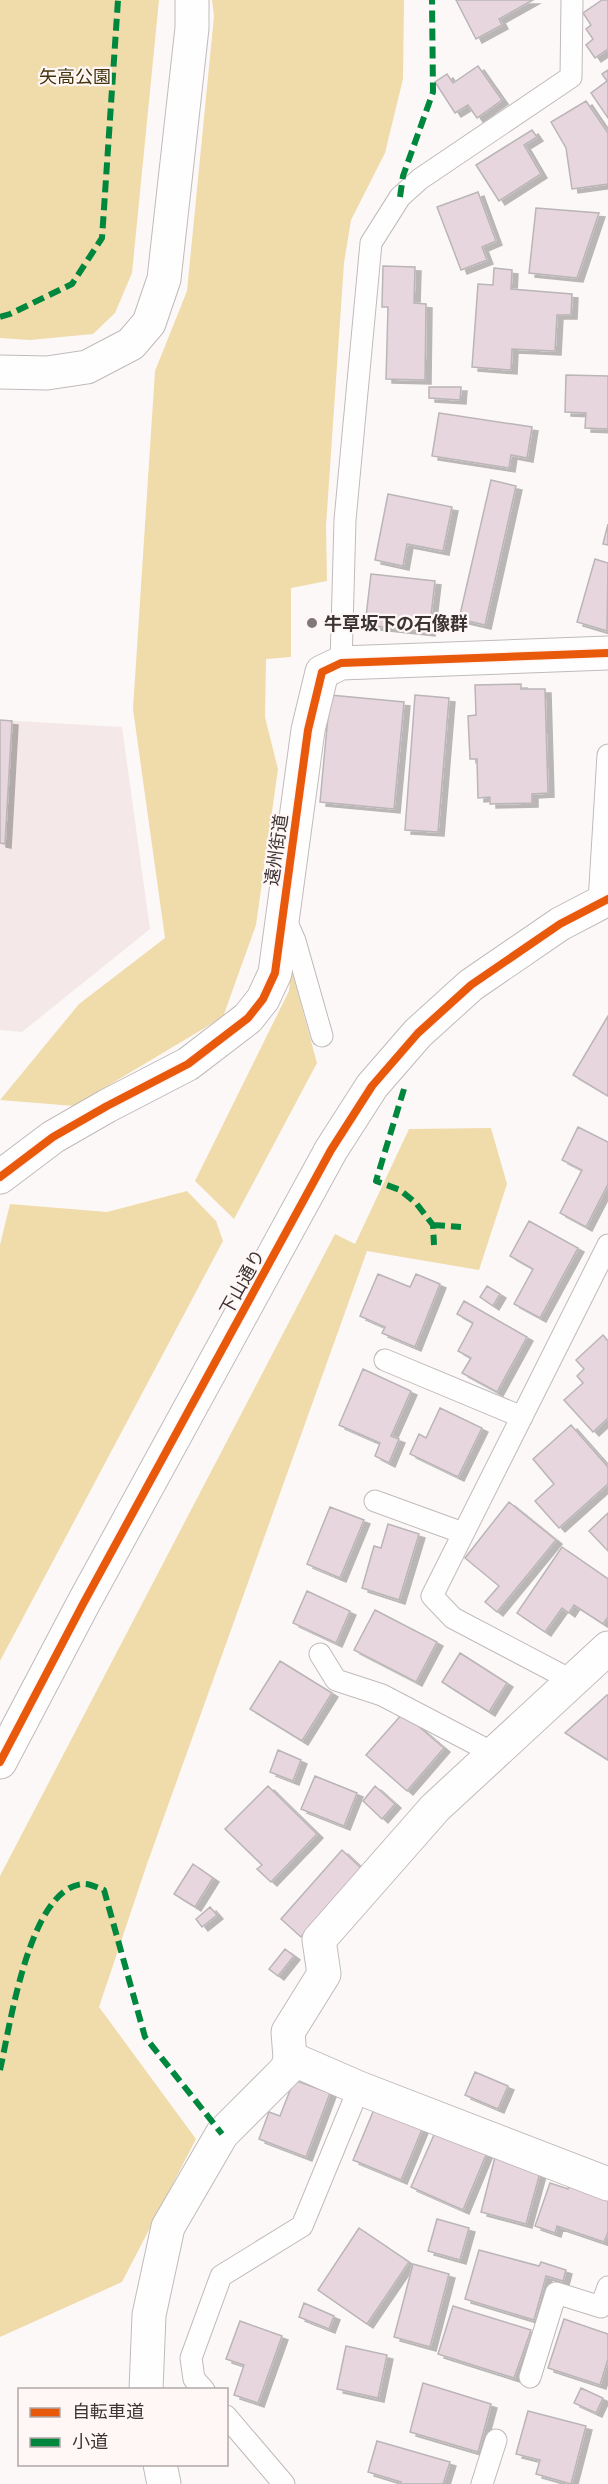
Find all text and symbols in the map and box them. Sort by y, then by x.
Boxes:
park label: 矢高公園 [39,66,111,87]
place label: 牛草坂下の石像群 [324,613,468,634]
marker: 牛草坂下の石像群 [305,616,319,630]
street label: 遠州街道 [261,813,291,887]
street label: 下山通り [215,1245,269,1319]
legend [18,2388,228,2466]
text: 自転車道 [72,2401,144,2422]
text: 小道 [72,2431,108,2452]

